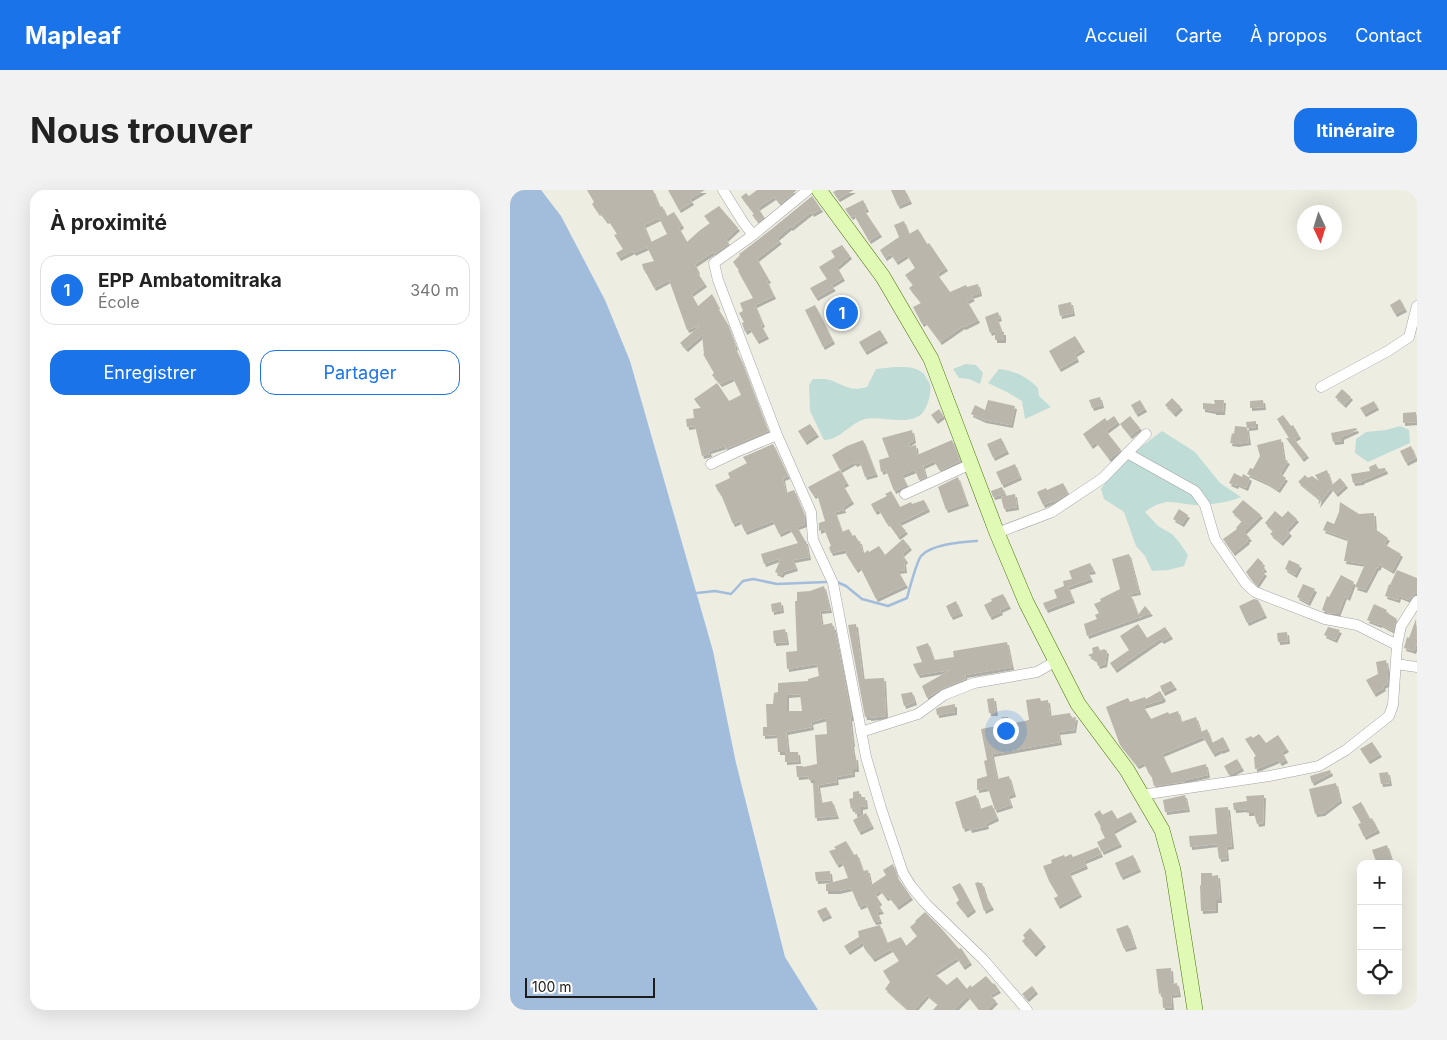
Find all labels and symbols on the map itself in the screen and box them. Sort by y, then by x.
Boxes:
north arrow [1297,205,1342,250]
pin: 1 [826,294,858,332]
your location [993,718,1019,744]
scale bar [525,975,655,998]

